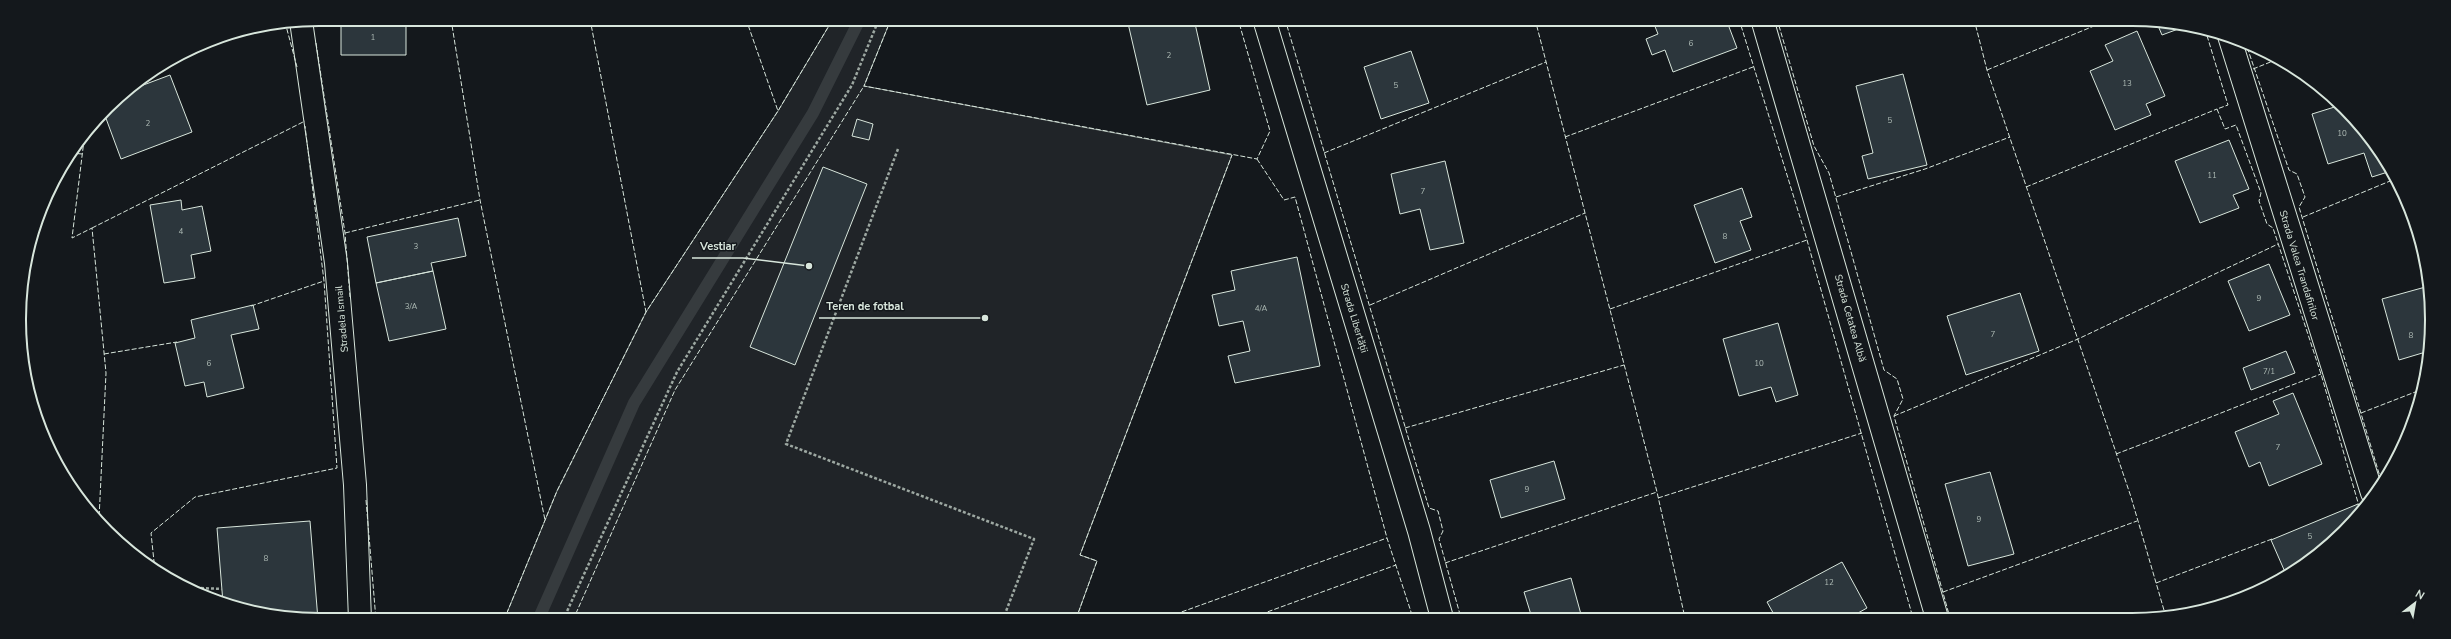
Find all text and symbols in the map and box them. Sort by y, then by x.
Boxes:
house number: 1 [371,32,376,43]
house number: 6 [1689,38,1694,49]
house number: 2 [1167,50,1172,61]
house number: 13 [2122,78,2132,89]
house number: 5 [1394,80,1399,91]
house number: 5 [1888,115,1893,126]
house number: 2 [146,118,151,129]
house number: 10 [2337,128,2347,139]
house number: 11 [2207,170,2217,181]
house number: 7 [1421,186,1426,197]
street label: Strada Valea Trandafirilor [2276,209,2323,322]
house number: 4 [179,226,184,237]
house number: 8 [1723,231,1728,242]
callout: Vestiar [692,235,743,258]
text: Vestiar [699,239,737,254]
house number: 3 [414,241,419,252]
street label: Strada Cetatea Albă [1831,273,1869,364]
street label: Strada Libertății [1337,282,1371,355]
street label: Stradela Ismail [332,285,352,353]
house number: 9 [2257,293,2262,304]
callout: Teren de fotbal [819,295,912,318]
text: Teren de fotbal [826,299,904,314]
house number: 3/A [405,301,418,312]
house number: 4/A [1255,303,1268,314]
house number: 7 [1991,329,1996,340]
house number: 8 [2409,330,2414,341]
house number: 6 [207,358,212,369]
house number: 10 [1754,358,1764,369]
house number: 7/1 [2263,366,2275,377]
house number: 7 [2276,442,2281,453]
house number: 9 [1525,484,1530,495]
house number: 9 [1977,514,1982,525]
house number: 5 [2308,531,2313,542]
house number: 8 [264,553,269,564]
house number: 12 [1824,577,1834,588]
north arrow [2395,583,2435,623]
text: N [2413,586,2427,603]

